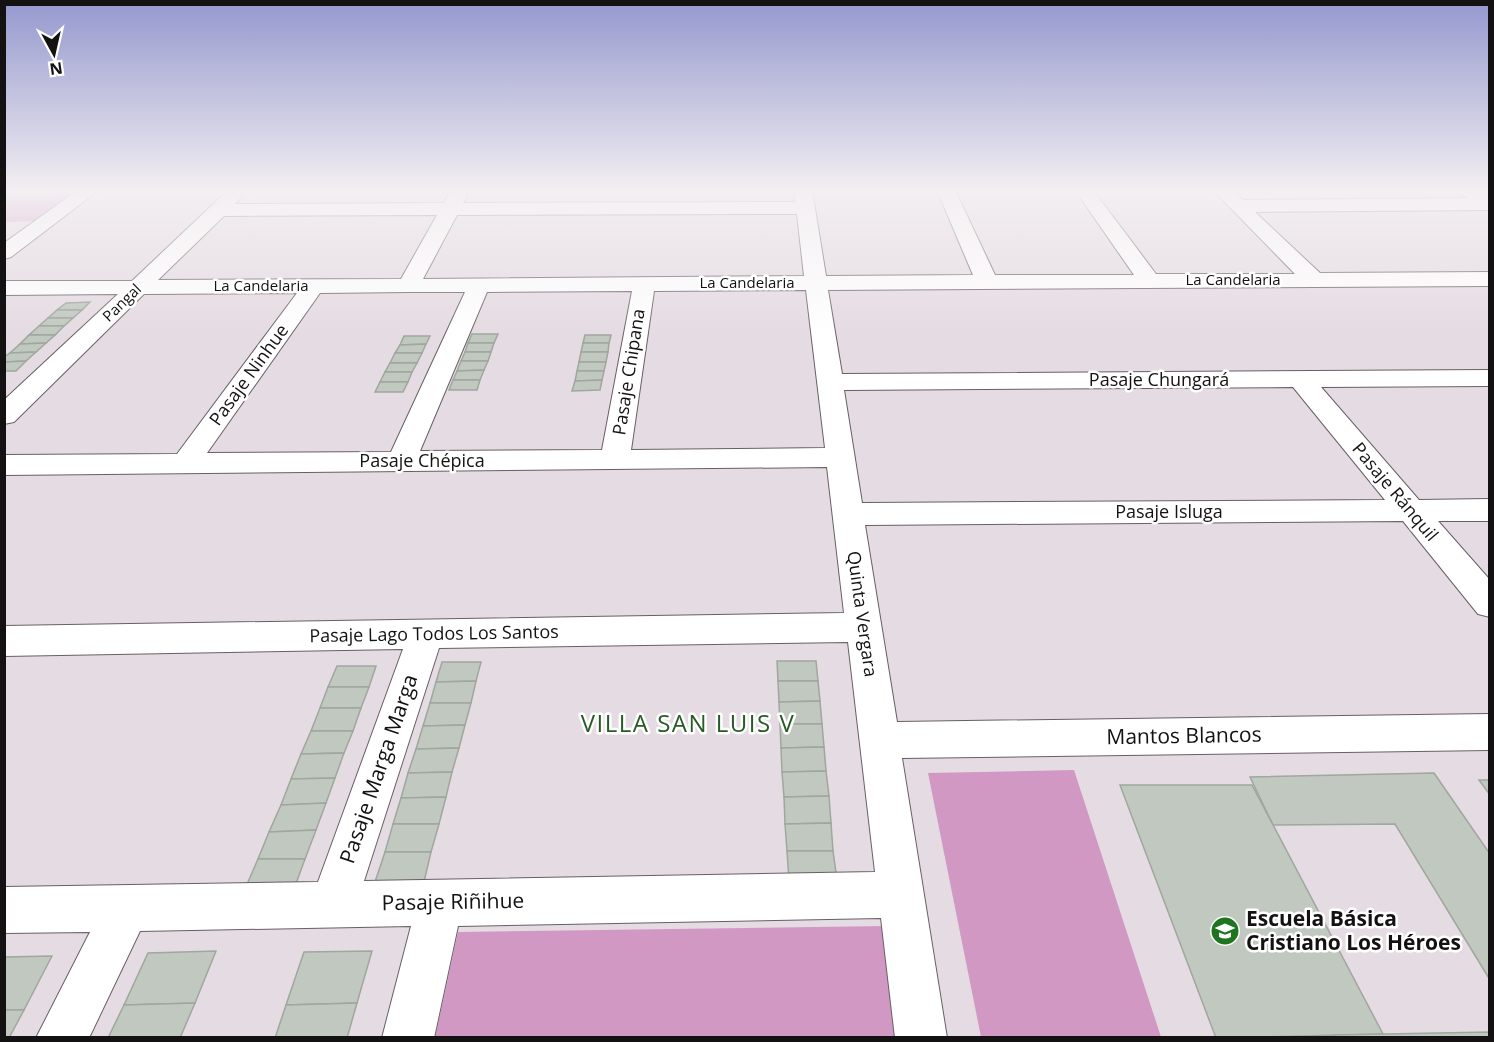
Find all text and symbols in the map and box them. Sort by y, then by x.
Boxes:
north arrow [24,24,84,84]
text: N [48,57,64,81]
street label: La Candelaria [1185,269,1281,289]
street label: La Candelaria [699,272,795,292]
street label: La Candelaria [213,275,309,295]
street label: Pangal [98,279,145,326]
street label: Pasaje Chipana [606,307,650,437]
street label: Pasaje Ninhue [203,319,293,430]
street label: Pasaje Chungará [1089,367,1229,391]
street label: Pasaje Ránquil [1347,437,1444,546]
street label: Pasaje Chépica [359,448,485,472]
street label: Pasaje Isluga [1115,499,1223,523]
street label: Quinta Vergara [842,549,884,678]
street label: Pasaje Lago Todos Los Santos [309,619,559,647]
street label: Pasaje Marga Marga [333,670,424,867]
district label: VILLA SAN LUIS V [581,706,795,739]
street label: Mantos Blancos [1106,720,1262,750]
street label: Pasaje Riñihue [381,886,524,916]
place label: Escuela Básica Cristiano Los Héroes [1246,904,1461,956]
school or university icon: Escuela Básica Cristiano Los Héroes [1209,915,1241,947]

